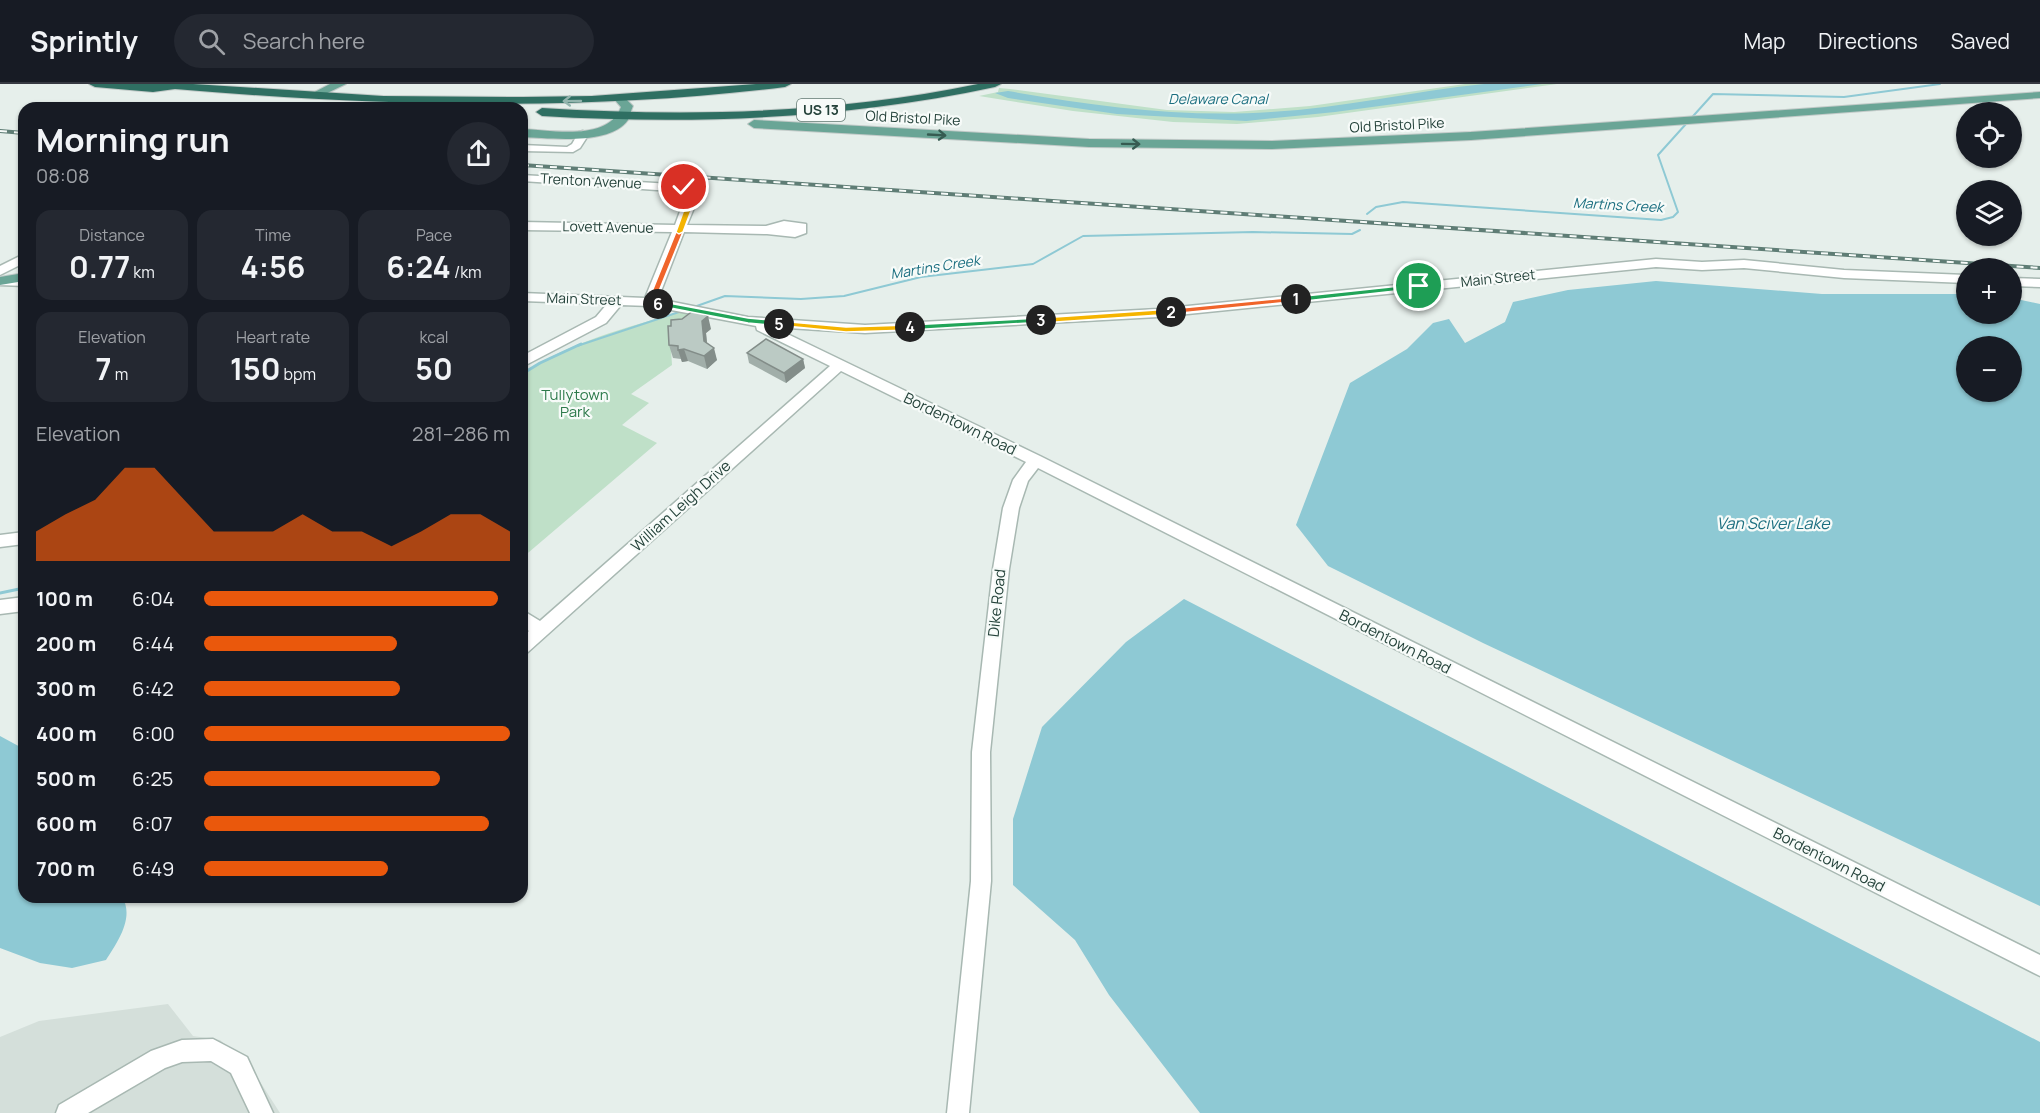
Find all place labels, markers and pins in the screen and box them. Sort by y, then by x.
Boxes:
pin [658,161,709,212]
pin [1393,260,1444,311]
pin: 1 [1281,284,1311,314]
pin: 6 [643,289,673,319]
pin: 2 [1156,297,1186,327]
pin: 3 [1026,305,1056,335]
pin: 5 [764,309,794,339]
pin: 4 [895,312,925,342]

